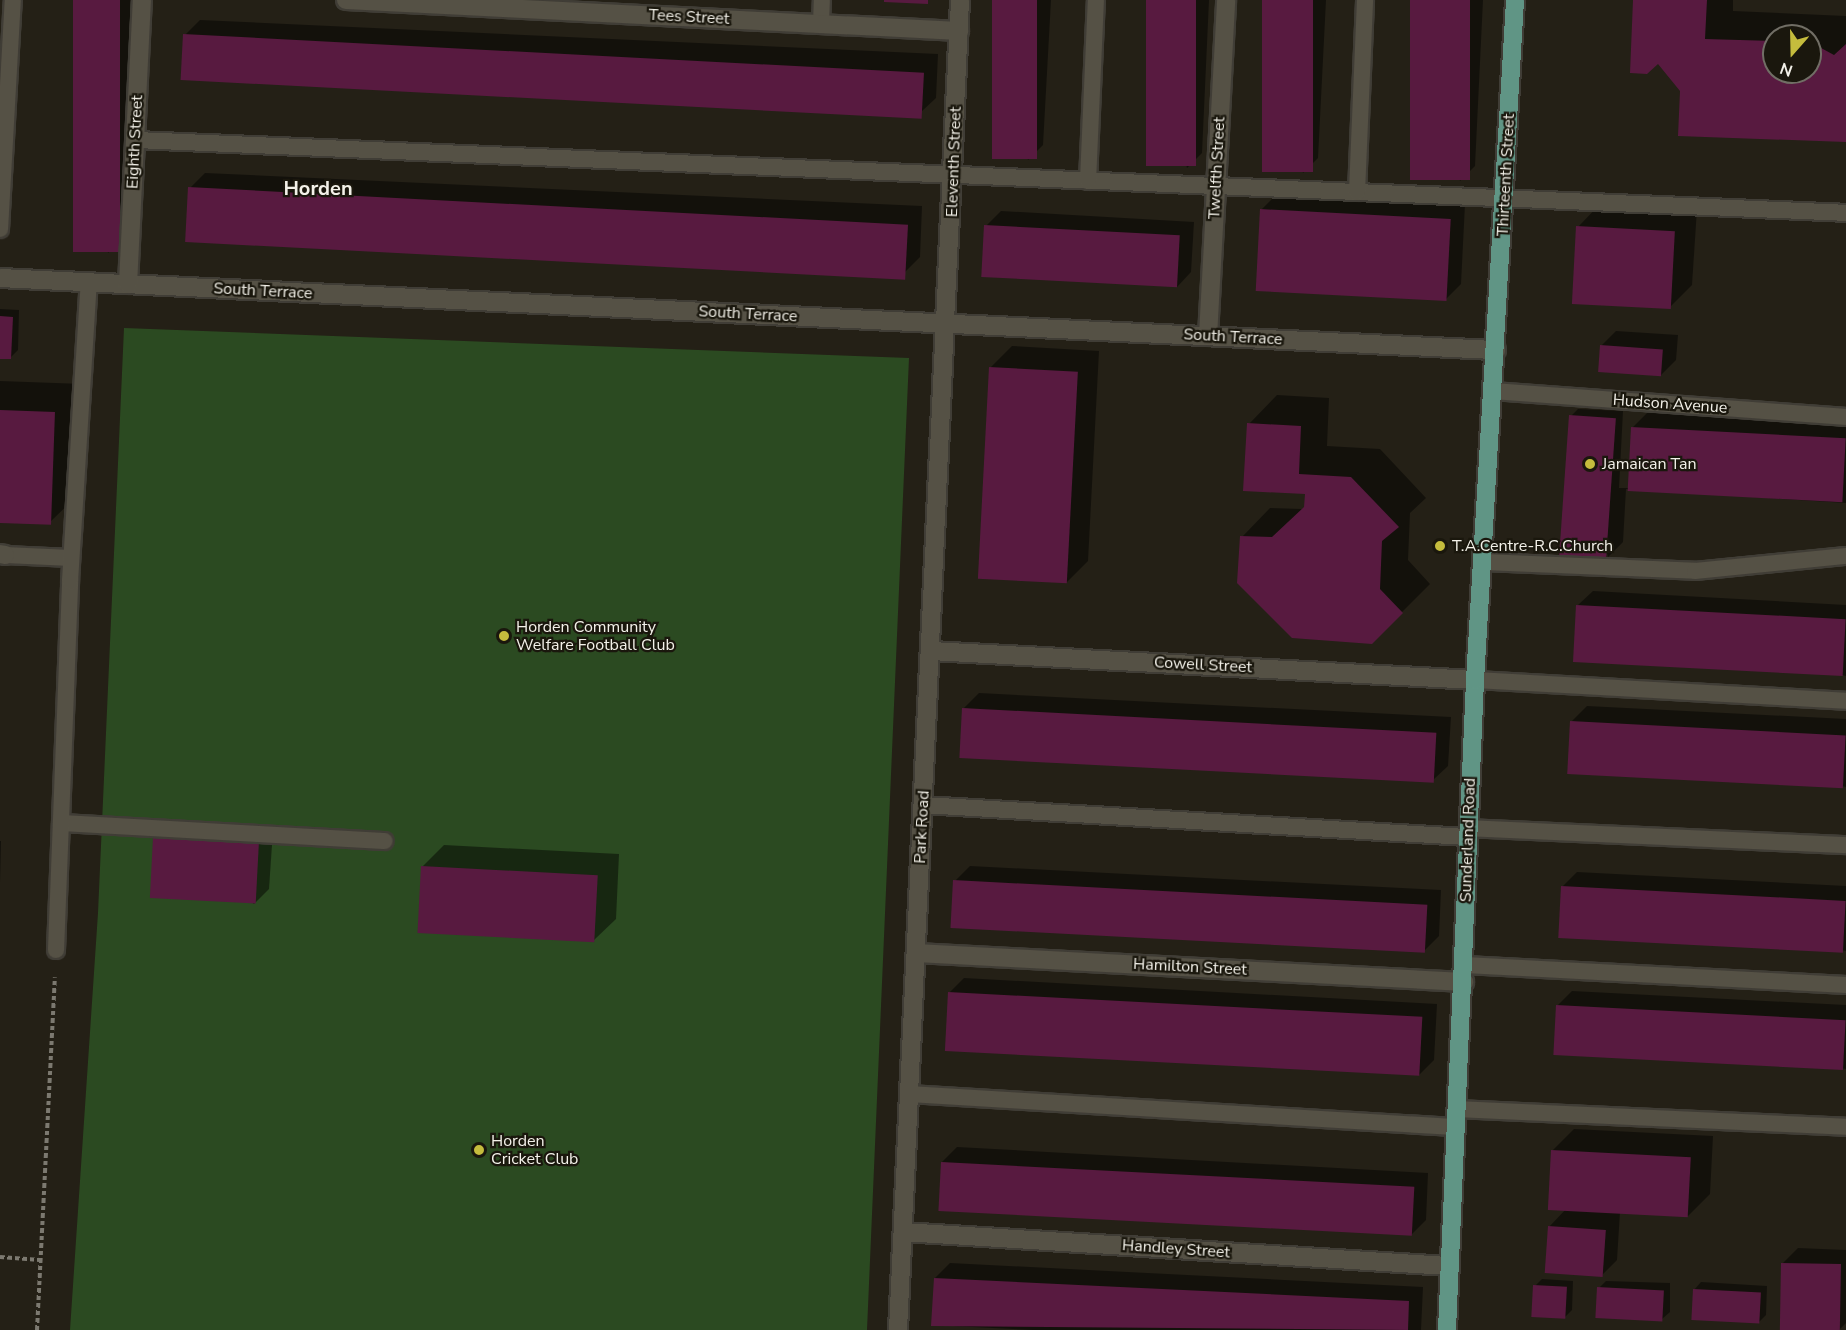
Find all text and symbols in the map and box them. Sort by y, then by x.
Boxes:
street label: Tees Street [648,5,730,29]
north arrow [1762,24,1822,84]
text: N [1777,57,1796,81]
street label: Eighth Street [123,95,147,189]
street label: Eleventh Street [942,106,966,218]
street label: Thirteenth Street [1493,113,1519,237]
street label: Twelfth Street [1205,116,1229,220]
district label: Horden [283,176,353,200]
street label: South Terrace [213,279,313,303]
street label: South Terrace [698,302,798,326]
street label: South Terrace [1183,325,1283,349]
street label: Hudson Avenue [1612,390,1728,418]
place label: Jamaican Tan [1602,454,1697,474]
marker: Jamaican Tan [1583,457,1597,471]
place label: T.A.Centre-R.C.Church [1452,536,1613,556]
marker: T.A.Centre-R.C.Church [1433,539,1447,553]
place label: Horden Community Welfare Football Club [516,617,675,655]
marker: Horden Community Welfare Football Club [497,629,511,643]
street label: Cowell Street [1154,653,1252,677]
street label: Sunderland Road [1456,777,1480,903]
street label: Park Road [910,790,934,864]
street label: Hamilton Street [1133,954,1247,980]
place label: Horden Cricket Club [491,1131,578,1169]
marker: Horden Cricket Club [472,1143,486,1157]
street label: Handley Street [1121,1236,1231,1262]

